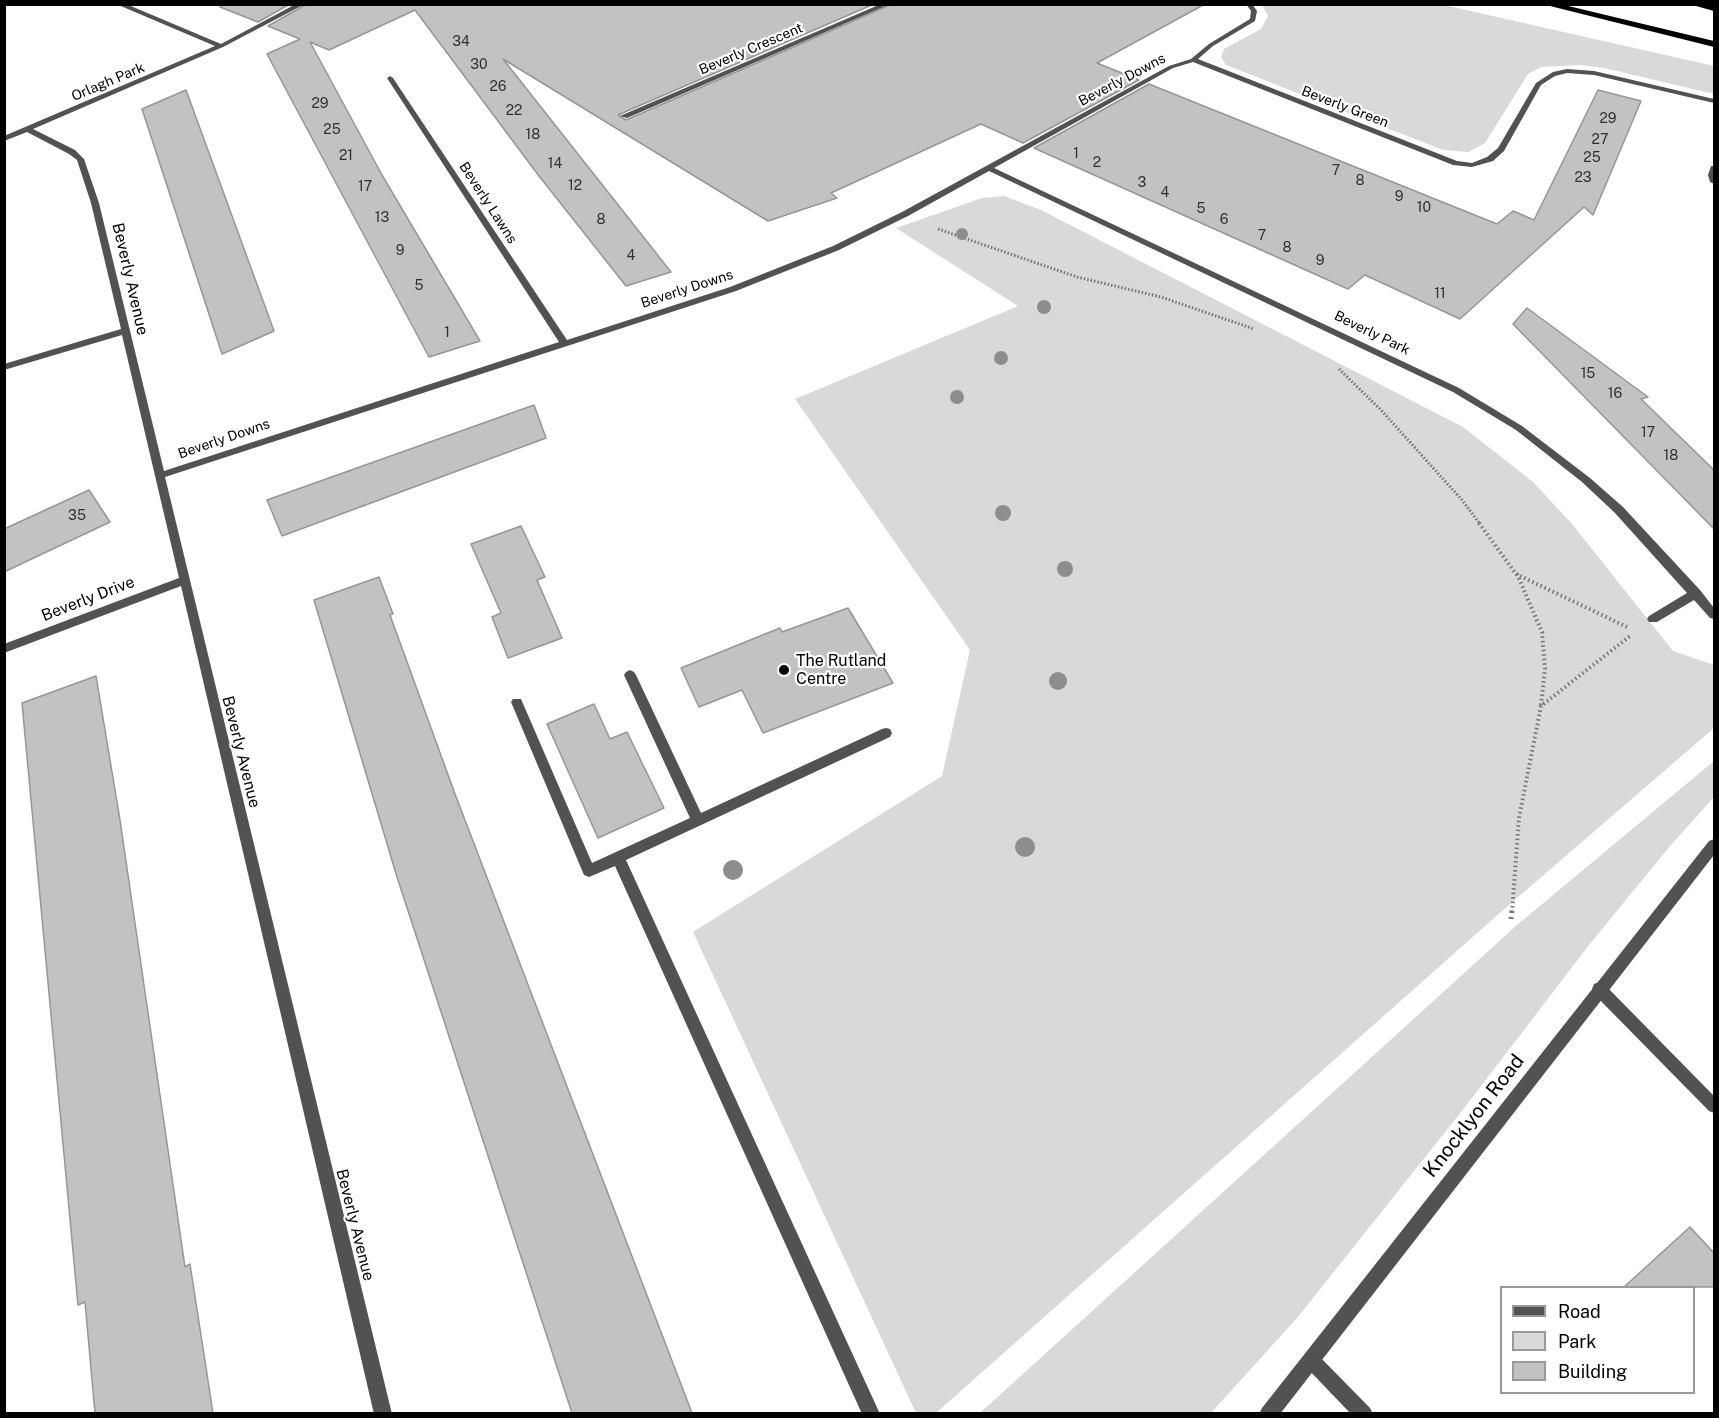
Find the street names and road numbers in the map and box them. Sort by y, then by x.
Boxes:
street label: Beverly Crescent [697,20,805,78]
street label: Beverly Downs [1076,50,1168,110]
street label: Orlagh Park [69,59,147,105]
street label: Beverly Green [1299,83,1391,131]
street label: Beverly Lawns [455,159,521,247]
street label: Beverly Avenue [108,221,152,337]
street label: Beverly Downs [639,266,735,312]
street label: Beverly Park [1331,307,1413,359]
street label: Beverly Downs [176,415,272,463]
street label: Beverly Drive [39,572,137,626]
street label: Beverly Avenue [218,694,264,810]
street label: Knocklyon Road [1418,1050,1530,1182]
street label: Beverly Avenue [332,1167,378,1283]

